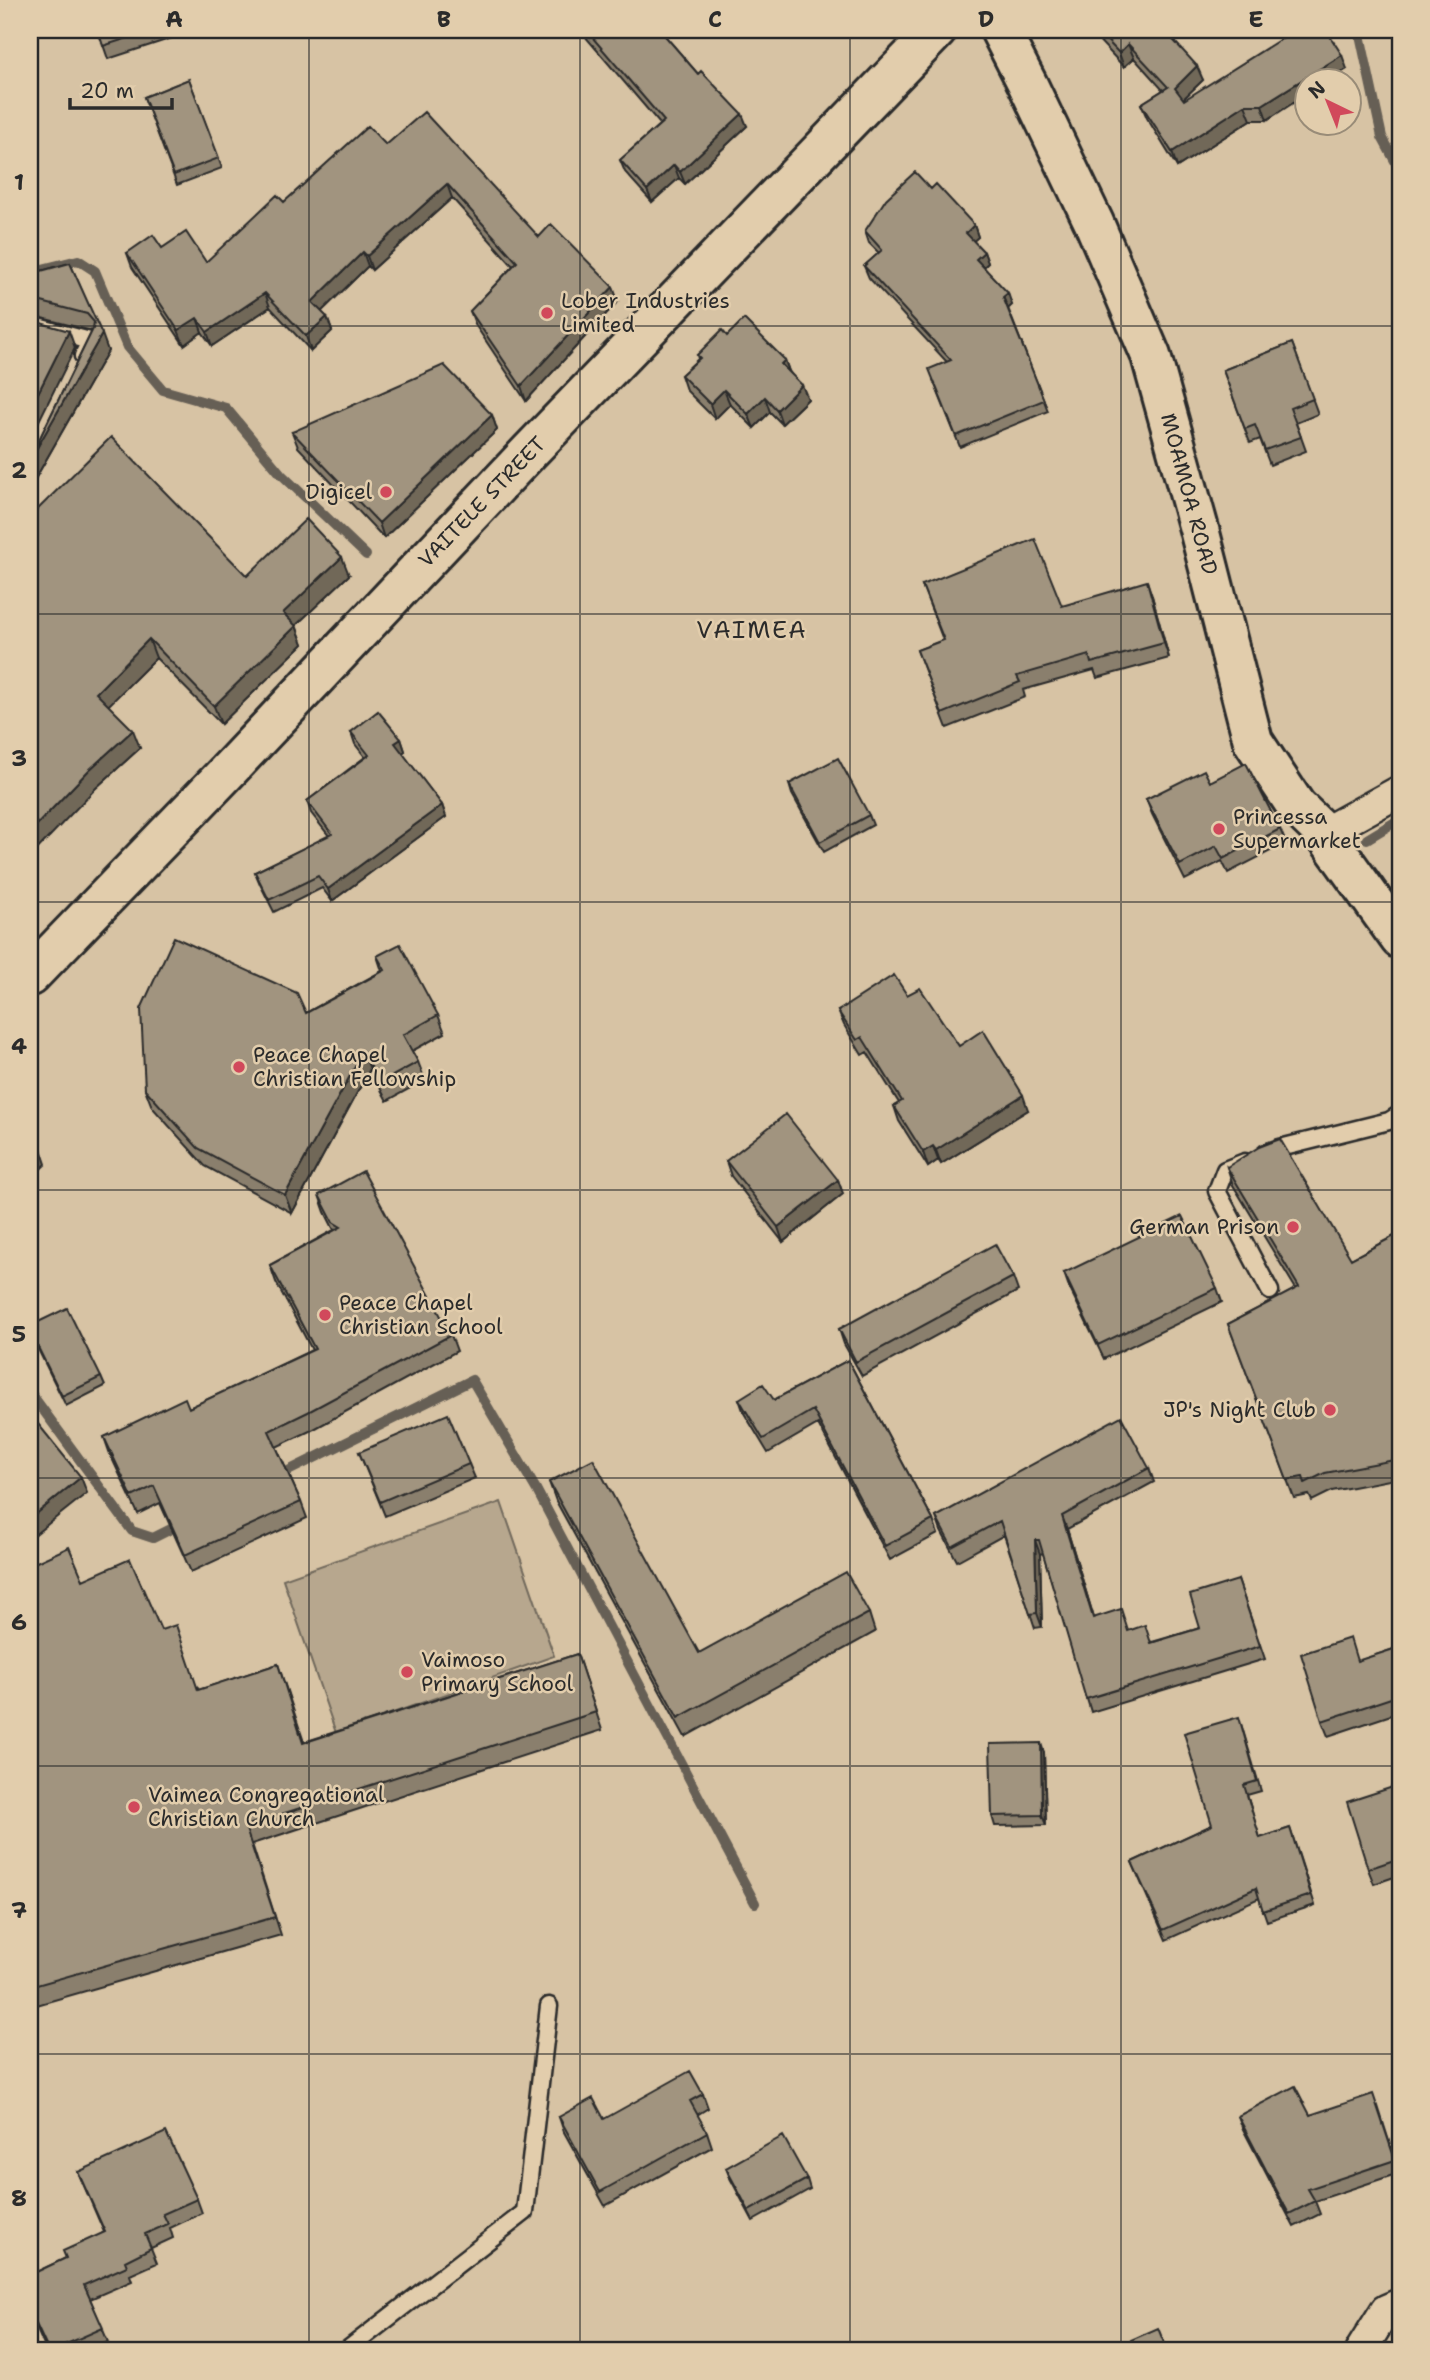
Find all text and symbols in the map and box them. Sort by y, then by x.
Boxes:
text: A [165,4,183,34]
text: B [437,4,451,34]
text: C [708,4,722,34]
text: D [978,4,994,34]
text: E [1248,4,1264,34]
scale bar [70,66,172,110]
north arrow [1294,66,1364,136]
text: N [1303,76,1331,104]
text: 20 m [80,77,134,105]
text: 1 [14,167,24,197]
place label: Lober Industries Limited [561,287,730,339]
marker: Lober Industries Limited [539,305,555,321]
street label: MOAMOA ROAD [1154,410,1224,578]
street label: VAITELE STREET [412,430,552,574]
text: 2 [11,455,27,485]
place label: Digicel [306,478,373,506]
marker: Digicel [378,484,394,500]
district label: VAIMEA [696,614,808,646]
text: 3 [11,743,27,773]
place label: Princessa Supermarket [1233,803,1361,855]
marker: Princessa Supermarket [1211,821,1227,837]
text: 4 [11,1031,27,1061]
place label: Peace Chapel Christian Fellowship [253,1041,456,1093]
marker: Peace Chapel Christian Fellowship [231,1059,247,1075]
place label: German Prison [1129,1213,1279,1241]
marker: German Prison [1285,1219,1301,1235]
place label: Peace Chapel Christian School [339,1289,503,1341]
marker: Peace Chapel Christian School [317,1307,333,1323]
text: 5 [12,1319,26,1349]
place label: JP's Night Club [1163,1396,1316,1424]
marker: JP's Night Club [1322,1402,1338,1418]
text: 6 [11,1607,27,1637]
place label: Vaimoso Primary School [421,1646,574,1698]
marker: Vaimoso Primary School [399,1664,415,1680]
place label: Vaimea Congregational Christian Church [148,1781,385,1833]
marker: Vaimea Congregational Christian Church [126,1799,142,1815]
text: 7 [11,1895,27,1925]
text: 8 [11,2183,27,2213]

